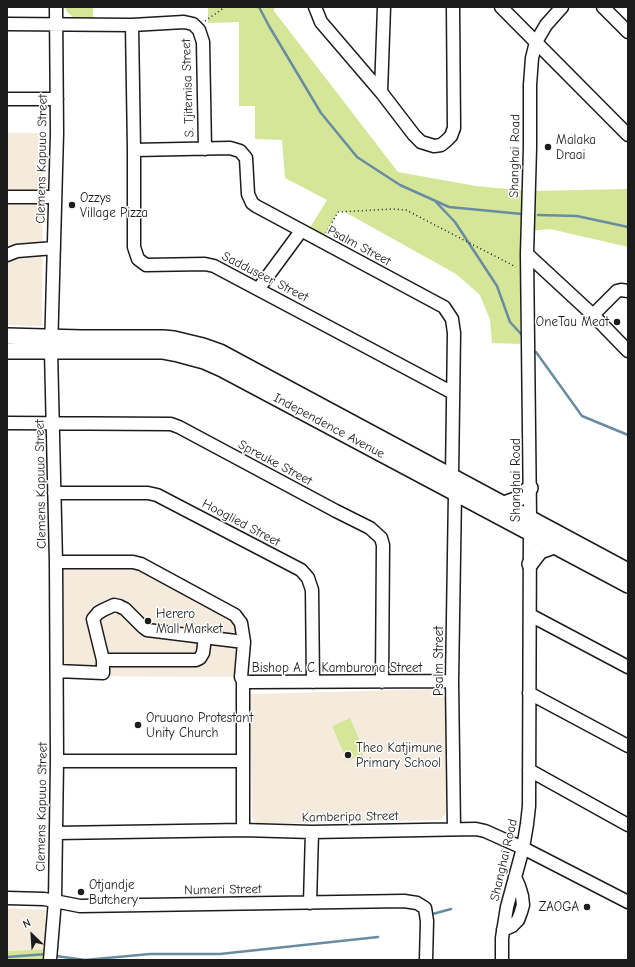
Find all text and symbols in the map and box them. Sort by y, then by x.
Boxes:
street label: S. Tjitemisa Street [178,38,198,138]
street label: Clemens Kapuuo Street [33,94,51,224]
street label: Shanghai Road [506,114,524,198]
place label: Malaka Draai [556,132,596,163]
marker: Malaka Draai [543,142,553,152]
place label: Ozzys Village Pizza [80,190,148,221]
marker: Ozzys Village Pizza [67,200,77,210]
street label: Psalm Street [325,223,393,269]
street label: Sadduseer Street [219,249,311,305]
place label: OneTau Meat [536,314,609,330]
marker: OneTau Meat [612,317,622,327]
street label: Independence Avenue [271,390,387,462]
street label: Clemens Kapuuo Street [32,419,50,549]
street label: Spreuke Street [235,437,315,489]
street label: Shanghai Road [508,438,524,522]
street label: Hooglied Street [199,496,283,550]
place label: Herero Mall Market [156,606,223,637]
marker: Herero Mall Market [143,616,153,626]
street label: Psalm Street [431,626,447,696]
street label: Bishop A. C. Kamburona Street [252,660,422,676]
place label: Oruuano Protestant Unity Church [146,710,253,741]
marker: Oruuano Protestant Unity Church [133,720,143,730]
place label: Theo Katjimune Primary School [356,740,442,771]
street label: Clemens Kapuuo Street [33,742,51,872]
marker: Theo Katjimune Primary School [343,750,353,760]
street label: Kamberipa Street [301,808,399,826]
street label: Shanghai Road [487,817,521,903]
place label: Otjandje Butchery [89,877,138,908]
street label: Numeri Street [184,882,262,898]
marker: Otjandje Butchery [76,887,86,897]
place label: ZAOGA [539,899,579,915]
marker: ZAOGA [582,902,592,912]
north arrow [12,915,52,955]
text: N [21,916,33,931]

